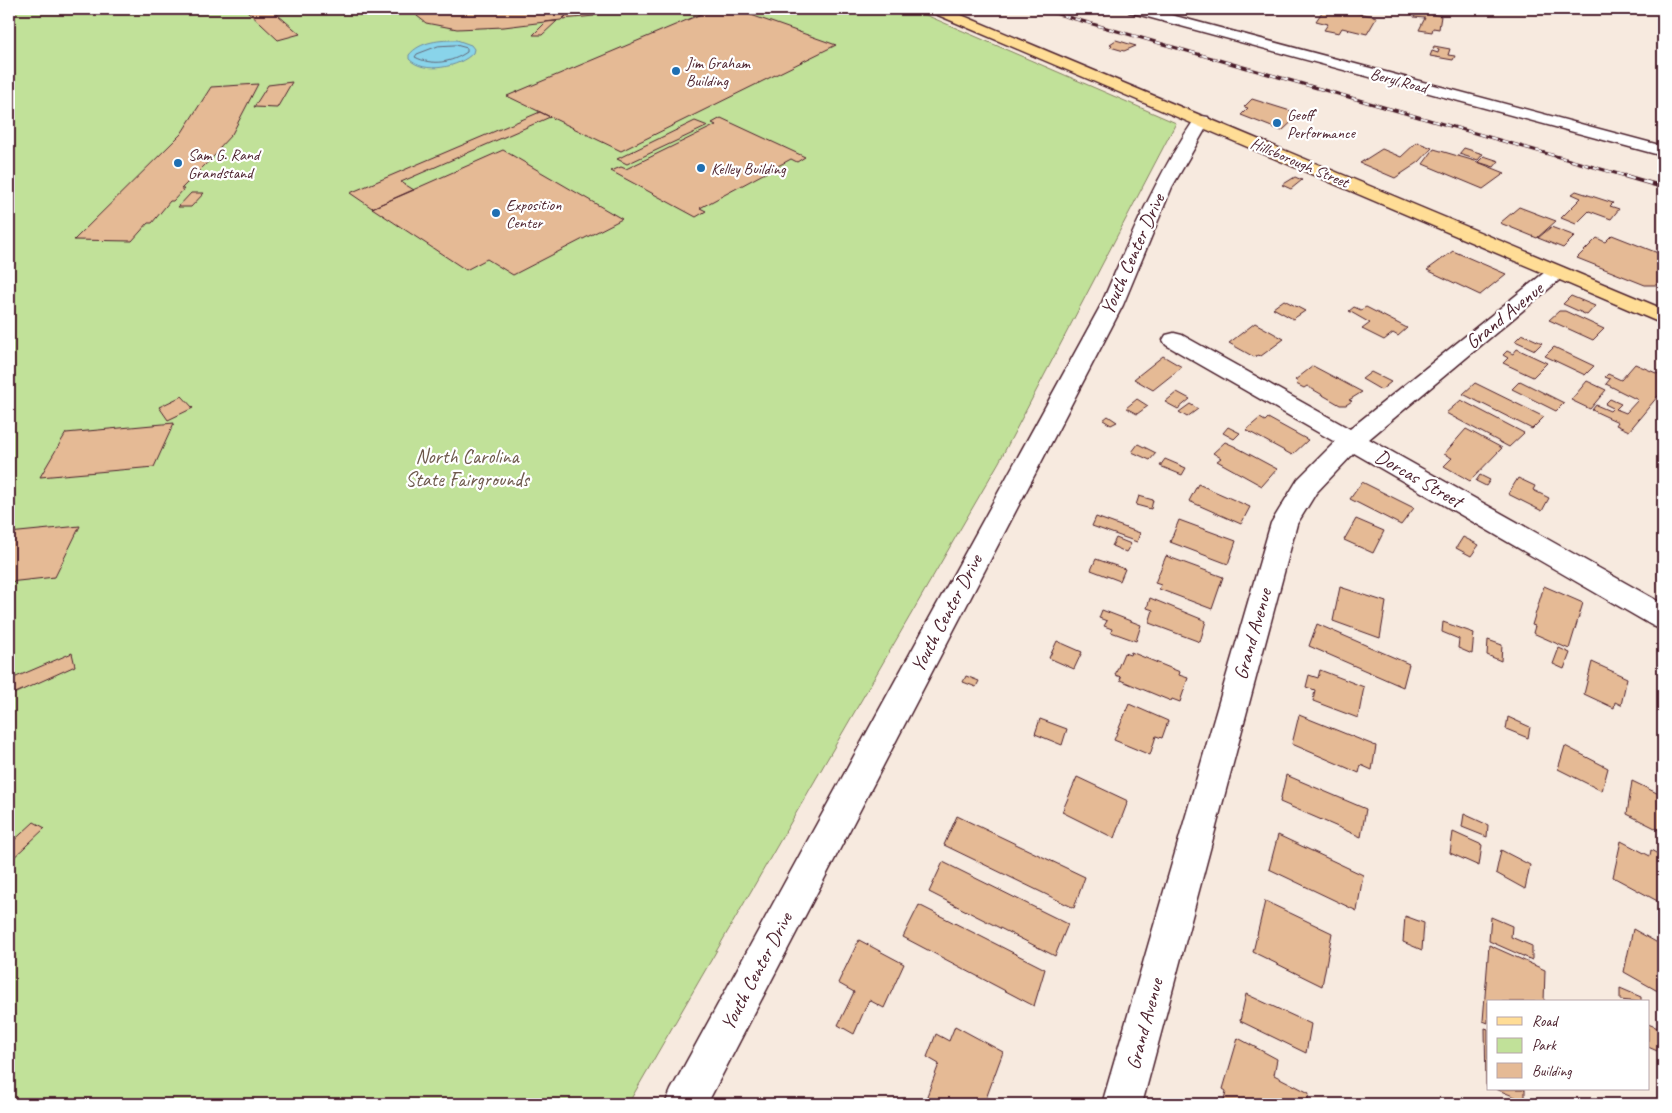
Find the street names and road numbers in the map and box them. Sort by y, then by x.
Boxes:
street label: Beryl Road [1368,64,1432,99]
street label: Hillsborough Street [1248,133,1353,193]
street label: Youth Center Drive [1095,188,1171,319]
street label: Grand Avenue [1460,275,1550,354]
street label: Dorcas Street [1371,444,1470,515]
street label: Youth Center Drive [905,549,989,676]
street label: Grand Avenue [1228,584,1278,682]
street label: Youth Center Drive [715,907,799,1034]
street label: Grand Avenue [1120,974,1169,1072]

